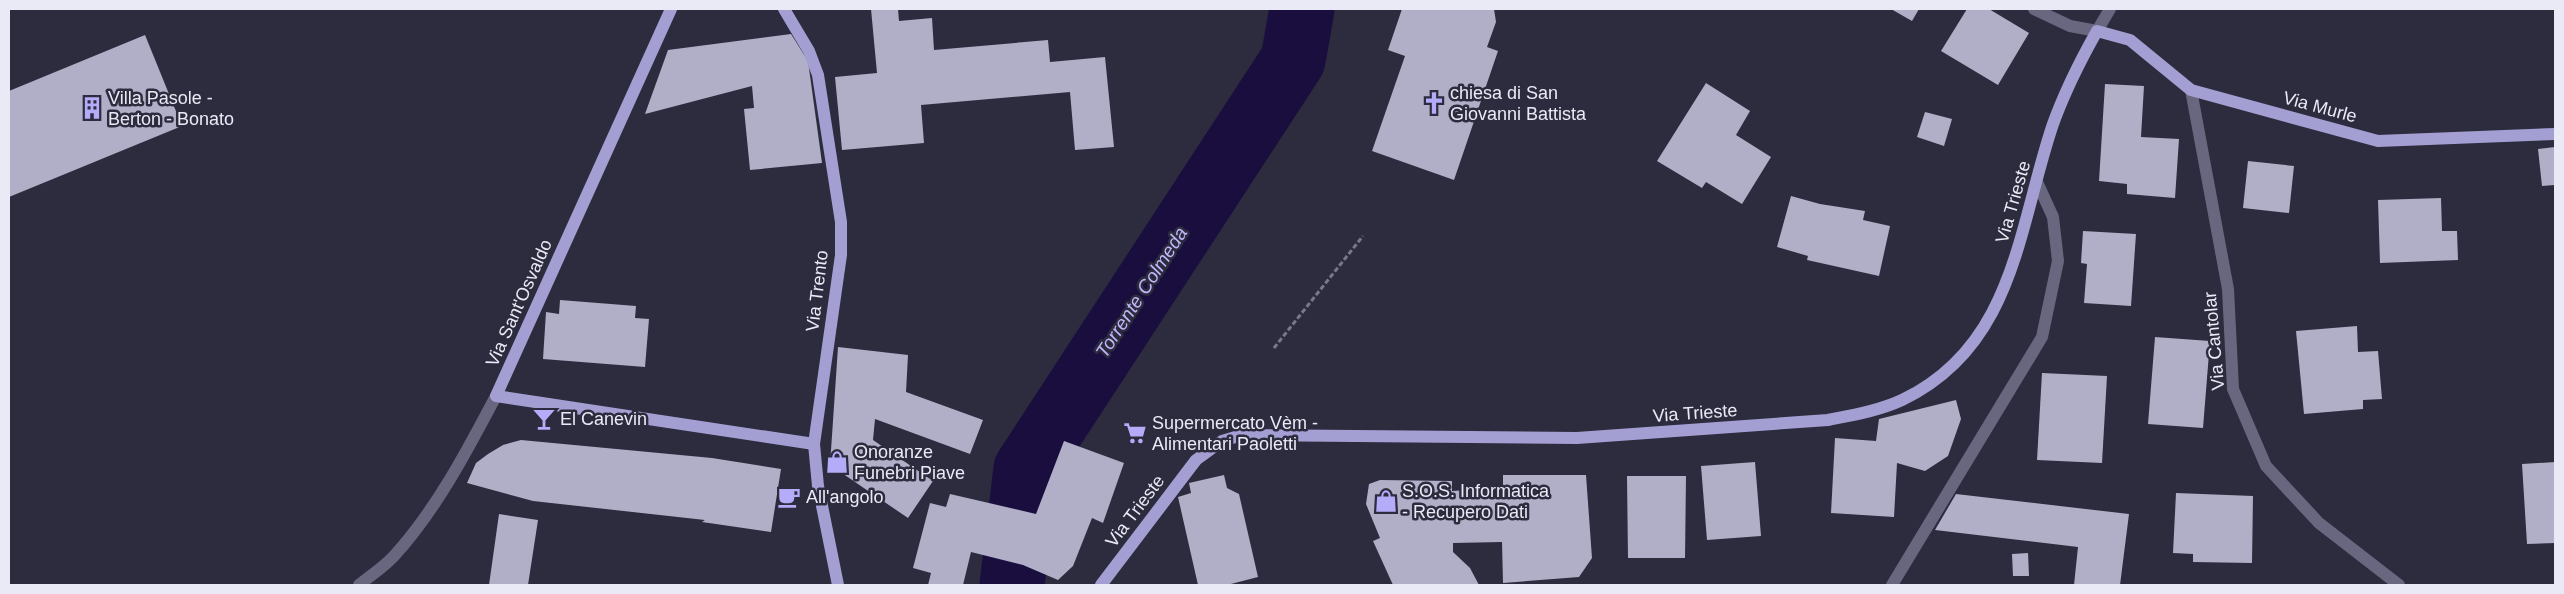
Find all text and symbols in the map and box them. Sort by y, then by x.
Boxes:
place label: chiesa di San Giovanni Battista [1450,83,1587,124]
place label: Villa Pasole - Berton - Bonato [108,88,234,129]
street label: Via Murle [2281,88,2359,126]
church icon: chiesa di San Giovanni Battista [1421,90,1447,116]
building icon: Villa Pasole - Berton - Bonato [79,95,105,121]
street label: Via Trieste [1992,159,2034,245]
water label: Torrente Colmeda [1091,223,1191,361]
street label: Via Sant'Osvaldo [482,236,556,370]
street label: Via Trento [802,249,832,333]
street label: Via Cantolar [2200,291,2228,391]
street label: Via Trieste [1652,400,1738,426]
bar icon: El Canevin [531,406,557,432]
place label: El Canevin [560,409,647,429]
place label: Supermercato Vèm - Alimentari Paoletti [1152,413,1318,454]
supermarket icon: Supermercato Vèm - Alimentari Paoletti [1122,420,1148,446]
place label: Onoranze Funebri Piave [854,442,965,483]
shop icon: Onoranze Funebri Piave [824,449,850,475]
street label: Via Trieste [1102,471,1168,551]
place label: S.O.S. Informatica - Recupero Dati [1402,481,1550,522]
cafe icon: All'angolo [776,484,802,510]
place label: All'angolo [806,487,884,507]
shop icon: S.O.S. Informatica - Recupero Dati [1373,488,1399,514]

